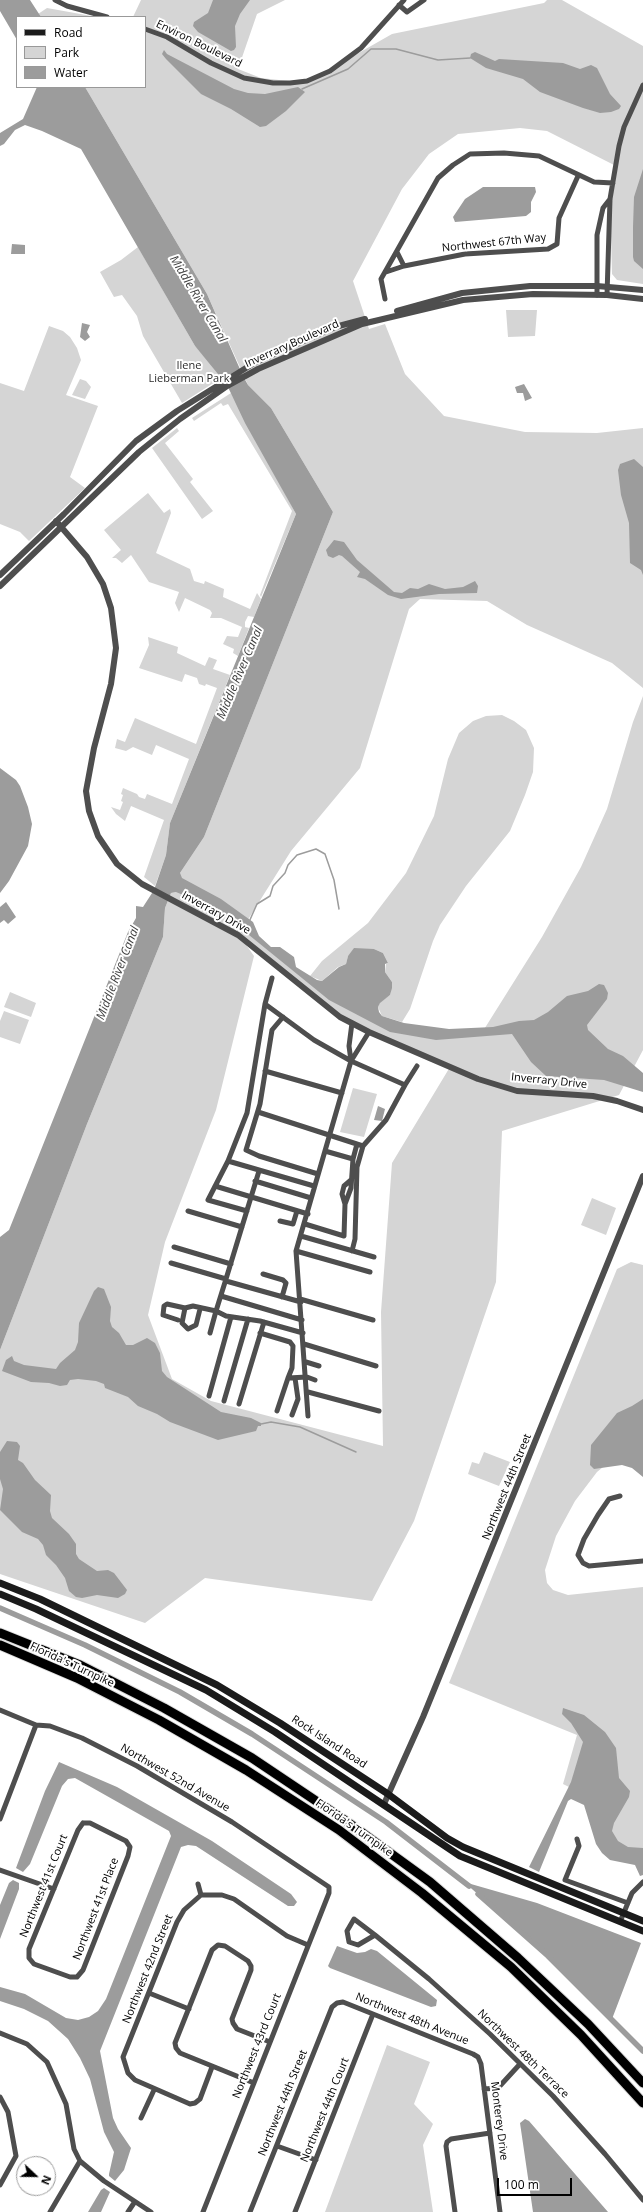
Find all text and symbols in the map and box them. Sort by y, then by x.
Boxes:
legend [16,16,146,88]
street label: Environ Boulevard [154,17,244,71]
text: Road [54,24,83,41]
text: Park [54,44,79,61]
text: Water [54,64,88,81]
street label: Northwest 67th Way [441,231,547,255]
water label: Middle River Canal [166,253,230,345]
street label: Inverrary Boulevard [243,317,341,371]
park label: Ilene Lieberman Park [148,359,230,385]
water label: Middle River Canal [214,625,266,721]
street label: Inverrary Drive [179,889,253,937]
water label: Middle River Canal [94,924,142,1022]
street label: Inverrary Drive [510,1070,588,1092]
street label: Northwest 44th Street [480,1432,534,1542]
street label: Florida's Turnpike [28,1640,116,1690]
street label: Rock Island Road [289,1713,369,1771]
street label: Northwest 52nd Avenue [118,1741,232,1815]
street label: Florida's Turnpike [313,1796,395,1860]
street label: Northwest 41st Court [17,1832,71,1940]
street label: Northwest 41st Place [70,1856,122,1962]
street label: Northwest 42nd Street [120,1913,176,2025]
street label: Northwest 48th Avenue [353,1990,471,2048]
street label: Northwest 43rd Court [230,1992,284,2100]
street label: Northwest 48th Terrace [475,2007,571,2101]
street label: Northwest 44th Street [256,2048,310,2158]
street label: Northwest 44th Court [298,2056,352,2164]
street label: Monterey Drive [488,2081,510,2161]
north arrow [16,2156,56,2196]
scale bar [499,2170,574,2196]
text: N [38,2173,55,2187]
text: 100 m [504,2176,539,2193]

